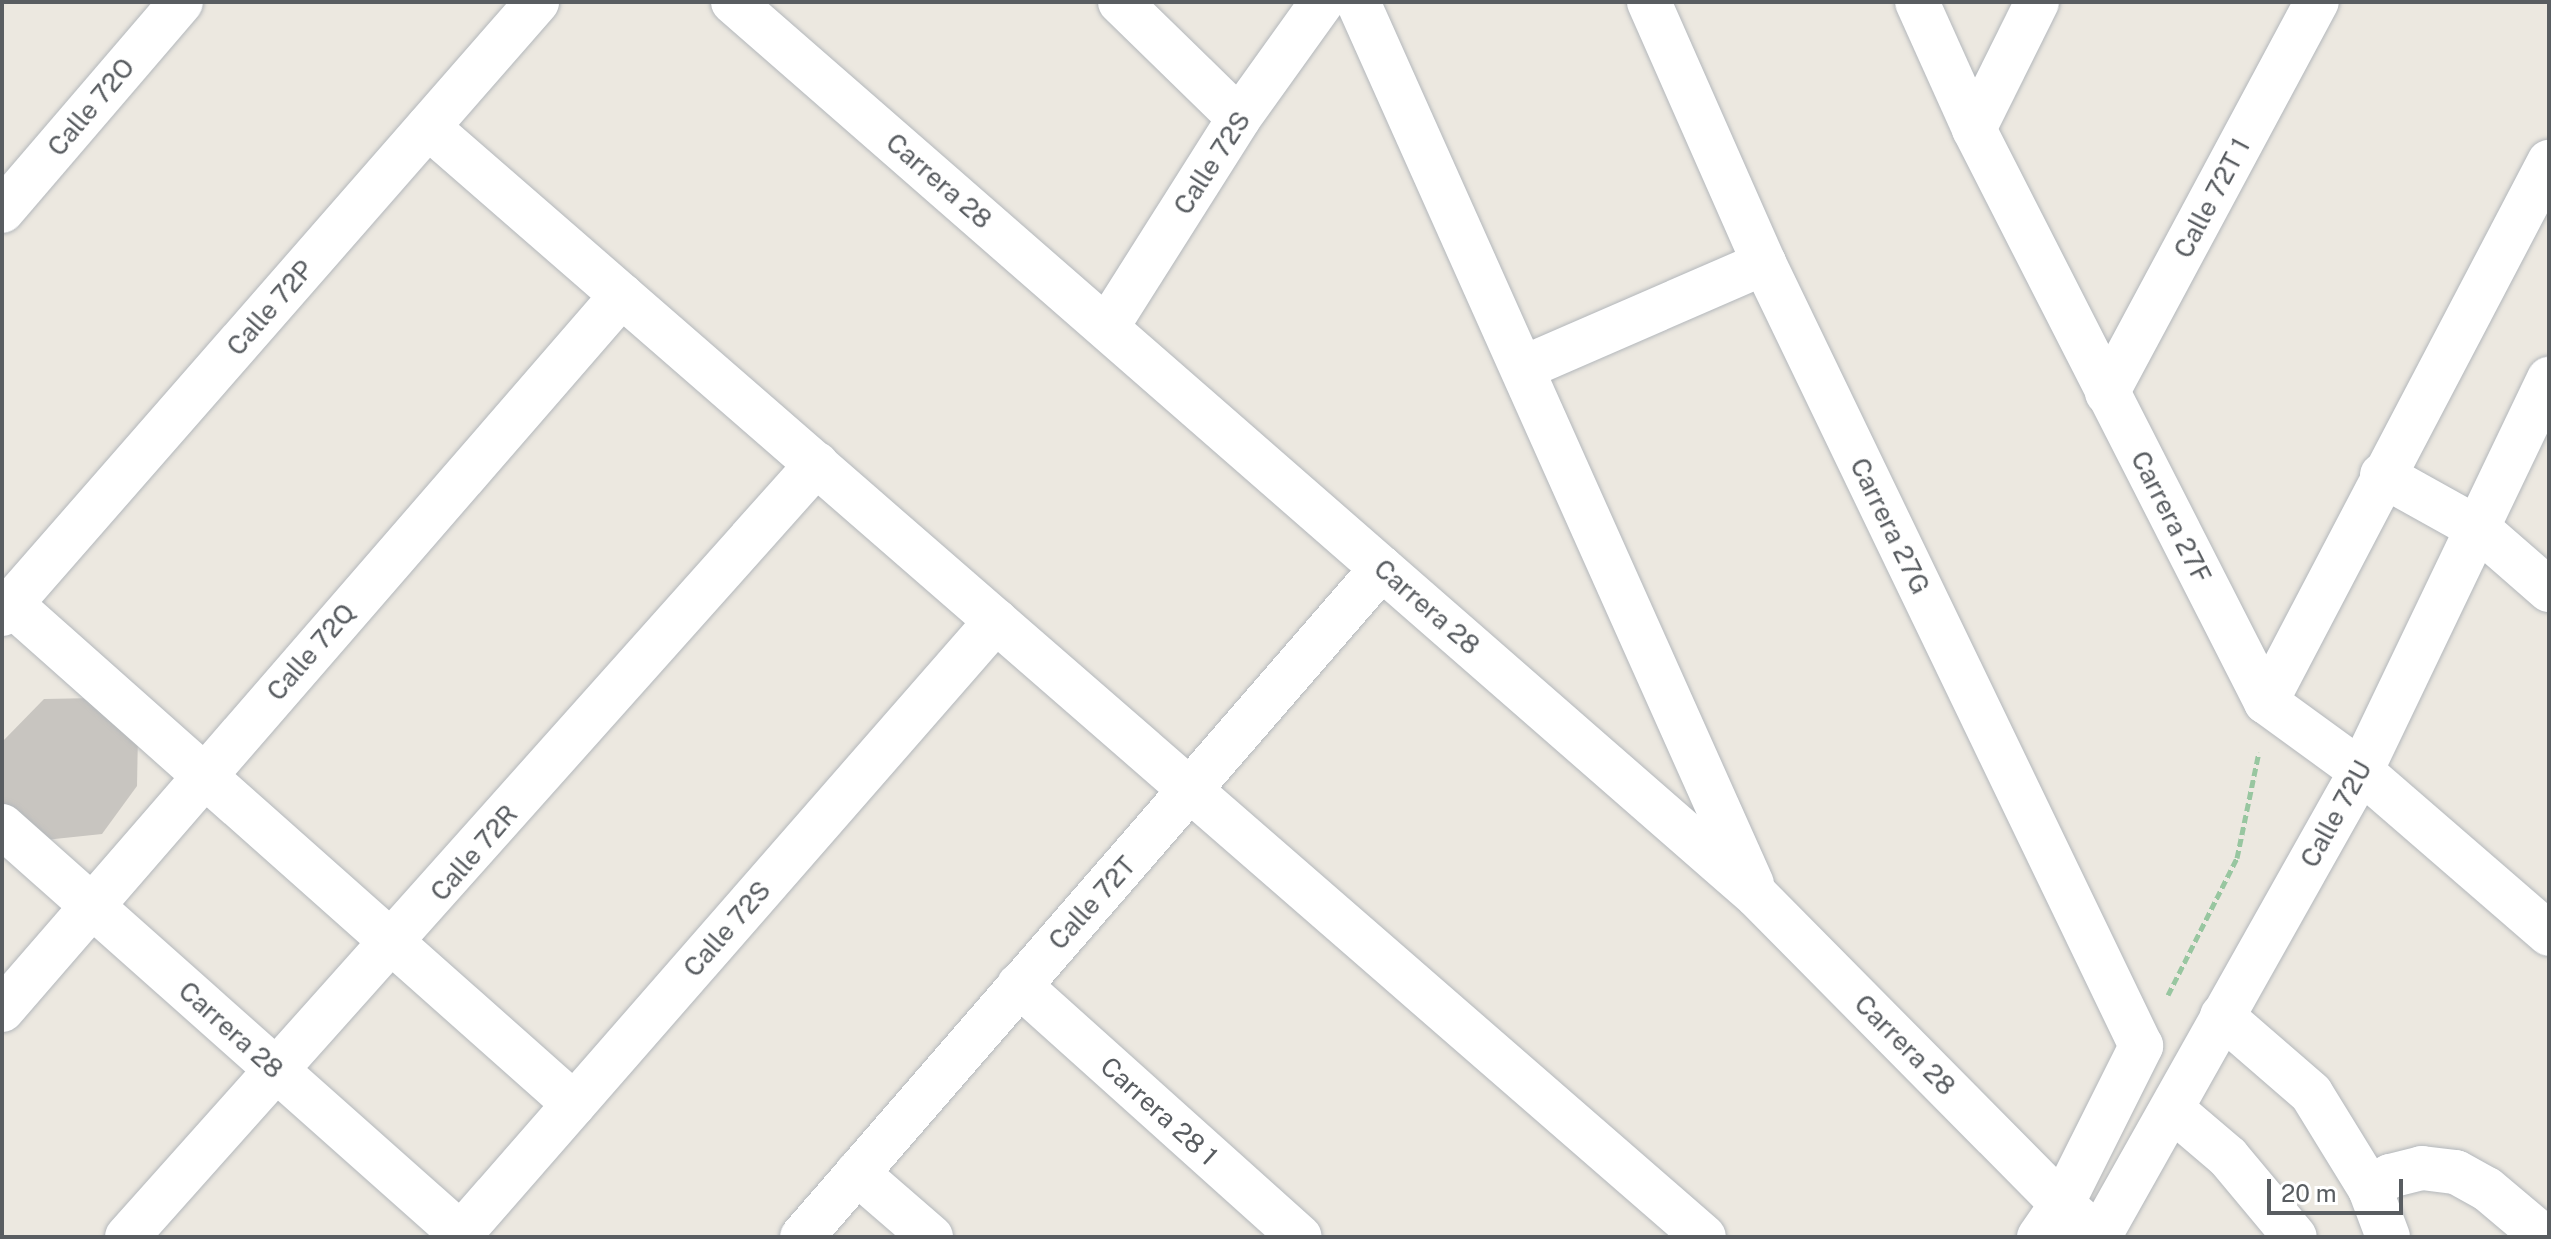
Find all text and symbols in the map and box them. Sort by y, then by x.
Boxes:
street label: Calle 72O [41,52,141,162]
street label: Calle 72S [1167,106,1257,220]
street label: Carrera 28 [880,127,998,235]
street label: Calle 72T 1 [2167,133,2257,263]
street label: Calle 72P [220,254,320,362]
street label: Carrera 27F [2124,446,2218,588]
street label: Carrera 27G [1844,453,1936,599]
street label: Carrera 28 [1368,553,1486,661]
street label: Calle 72Q [260,597,362,707]
street label: Calle 72U [2294,755,2378,873]
street label: Calle 72R [424,799,524,907]
street label: Calle 72T [1042,850,1142,956]
street label: Calle 72S [677,875,777,983]
street label: Carrera 28 [172,975,290,1085]
street label: Carrera 28 [1848,988,1962,1102]
street label: Carrera 28 1 [1094,1050,1224,1172]
scale bar [2271,1163,2407,1213]
text: 20 m [2281,1179,2337,1207]

